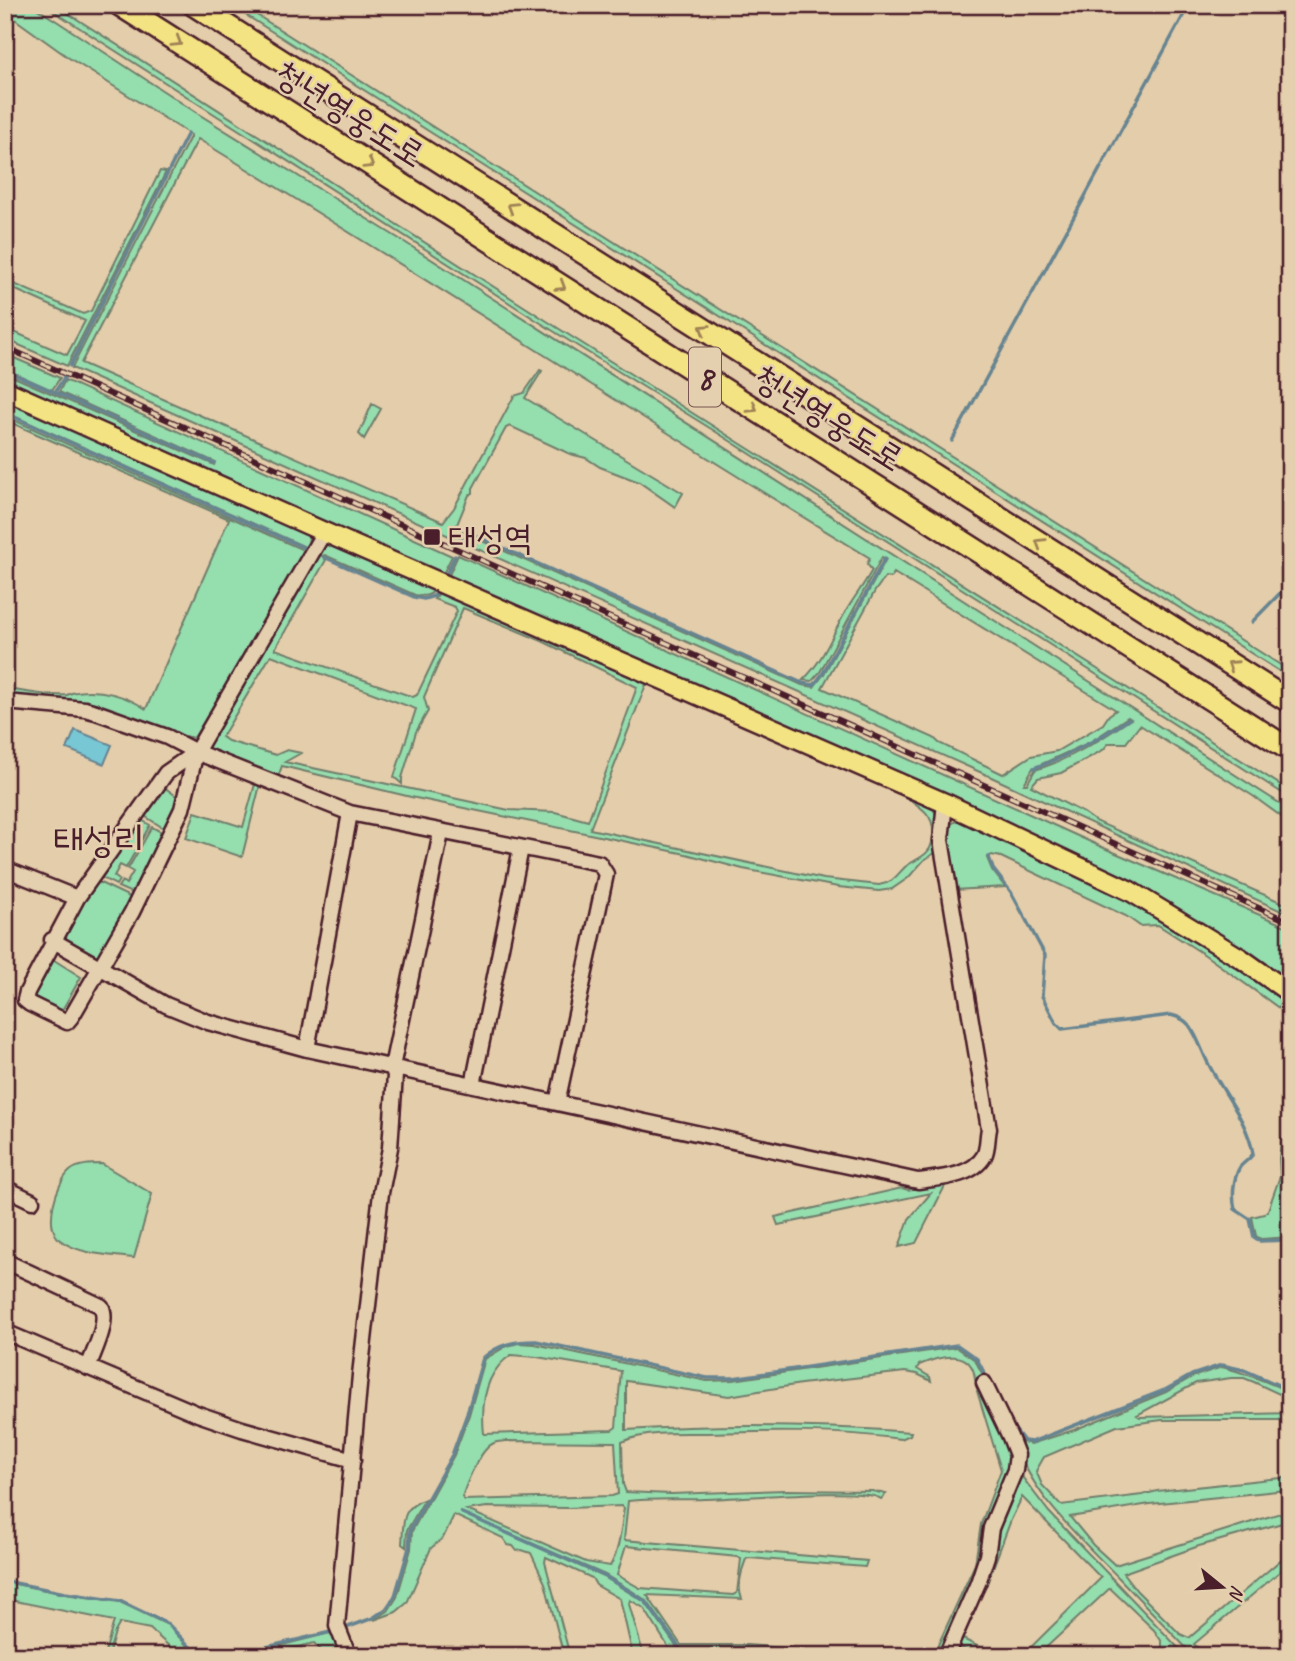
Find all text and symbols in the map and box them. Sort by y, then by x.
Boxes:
one-way arrow [169,33,182,46]
street label: 청년영웅도로 [266,50,433,177]
one-way arrow [361,155,374,168]
one-way arrow [506,203,519,216]
one-way arrow [553,277,566,290]
one-way arrow [698,325,711,338]
road number: 8 [689,348,721,406]
street label: 청년영웅도로 [745,354,912,481]
one-way arrow [746,399,759,412]
place label: 태성역 [448,515,533,560]
marker: 태성역 [422,527,442,547]
one-way arrow [1035,539,1048,552]
one-way arrow [1227,661,1240,674]
district label: 태성리 [53,816,145,863]
north arrow [1186,1552,1256,1622]
text: N [1223,1583,1250,1604]

